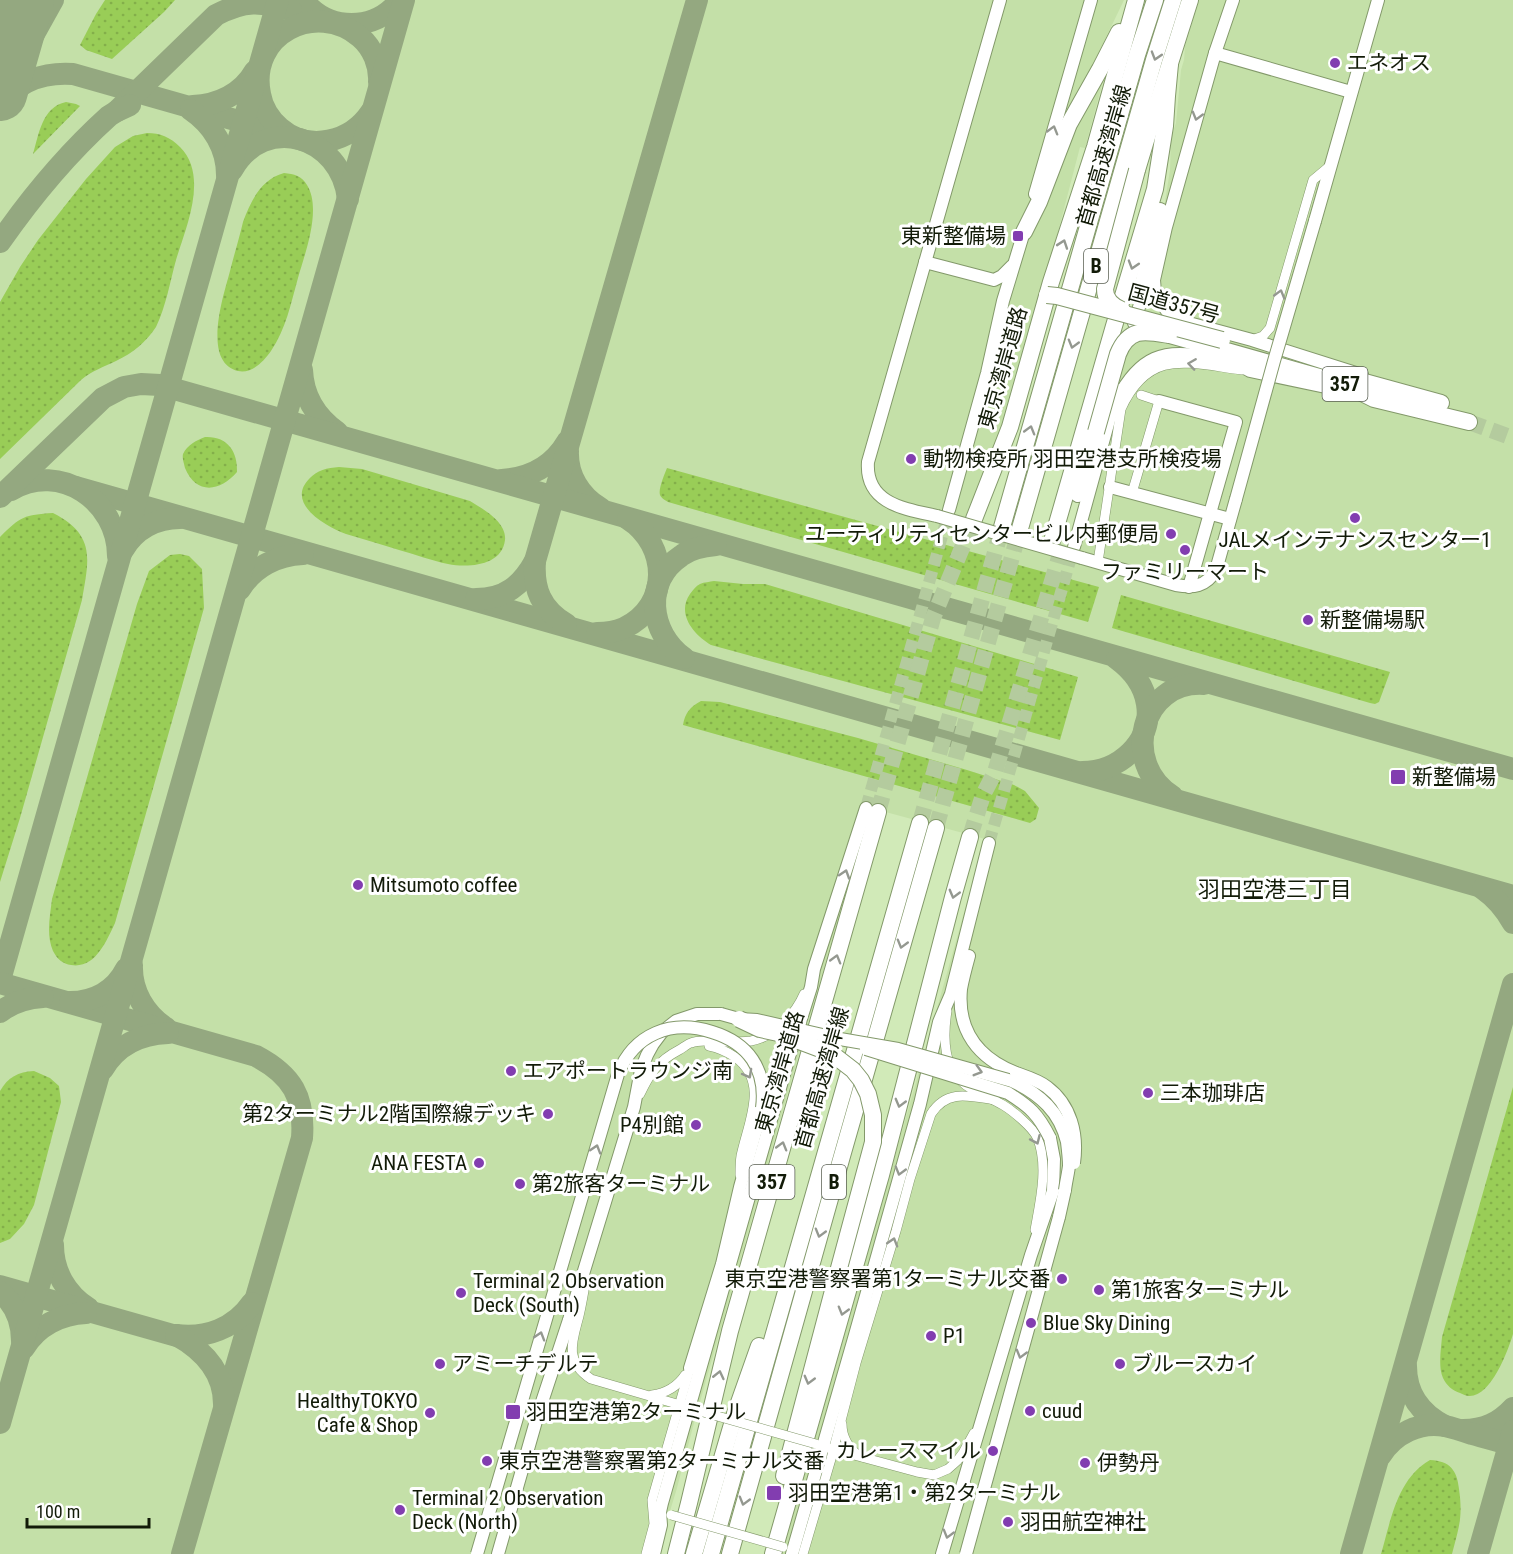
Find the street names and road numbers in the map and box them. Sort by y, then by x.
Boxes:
street label: 首都高速湾岸線 [1072,82,1136,230]
road number: B [1084,249,1108,283]
street label: 国道357号 [1125,280,1223,328]
street label: 東京湾岸道路 [974,304,1032,432]
road number: 357 [1322,367,1368,401]
street label: 首都高速湾岸線 [790,1004,854,1152]
street label: 東京湾岸道路 [751,1008,809,1136]
road number: 357 [750,1165,794,1199]
road number: B [822,1165,846,1199]

